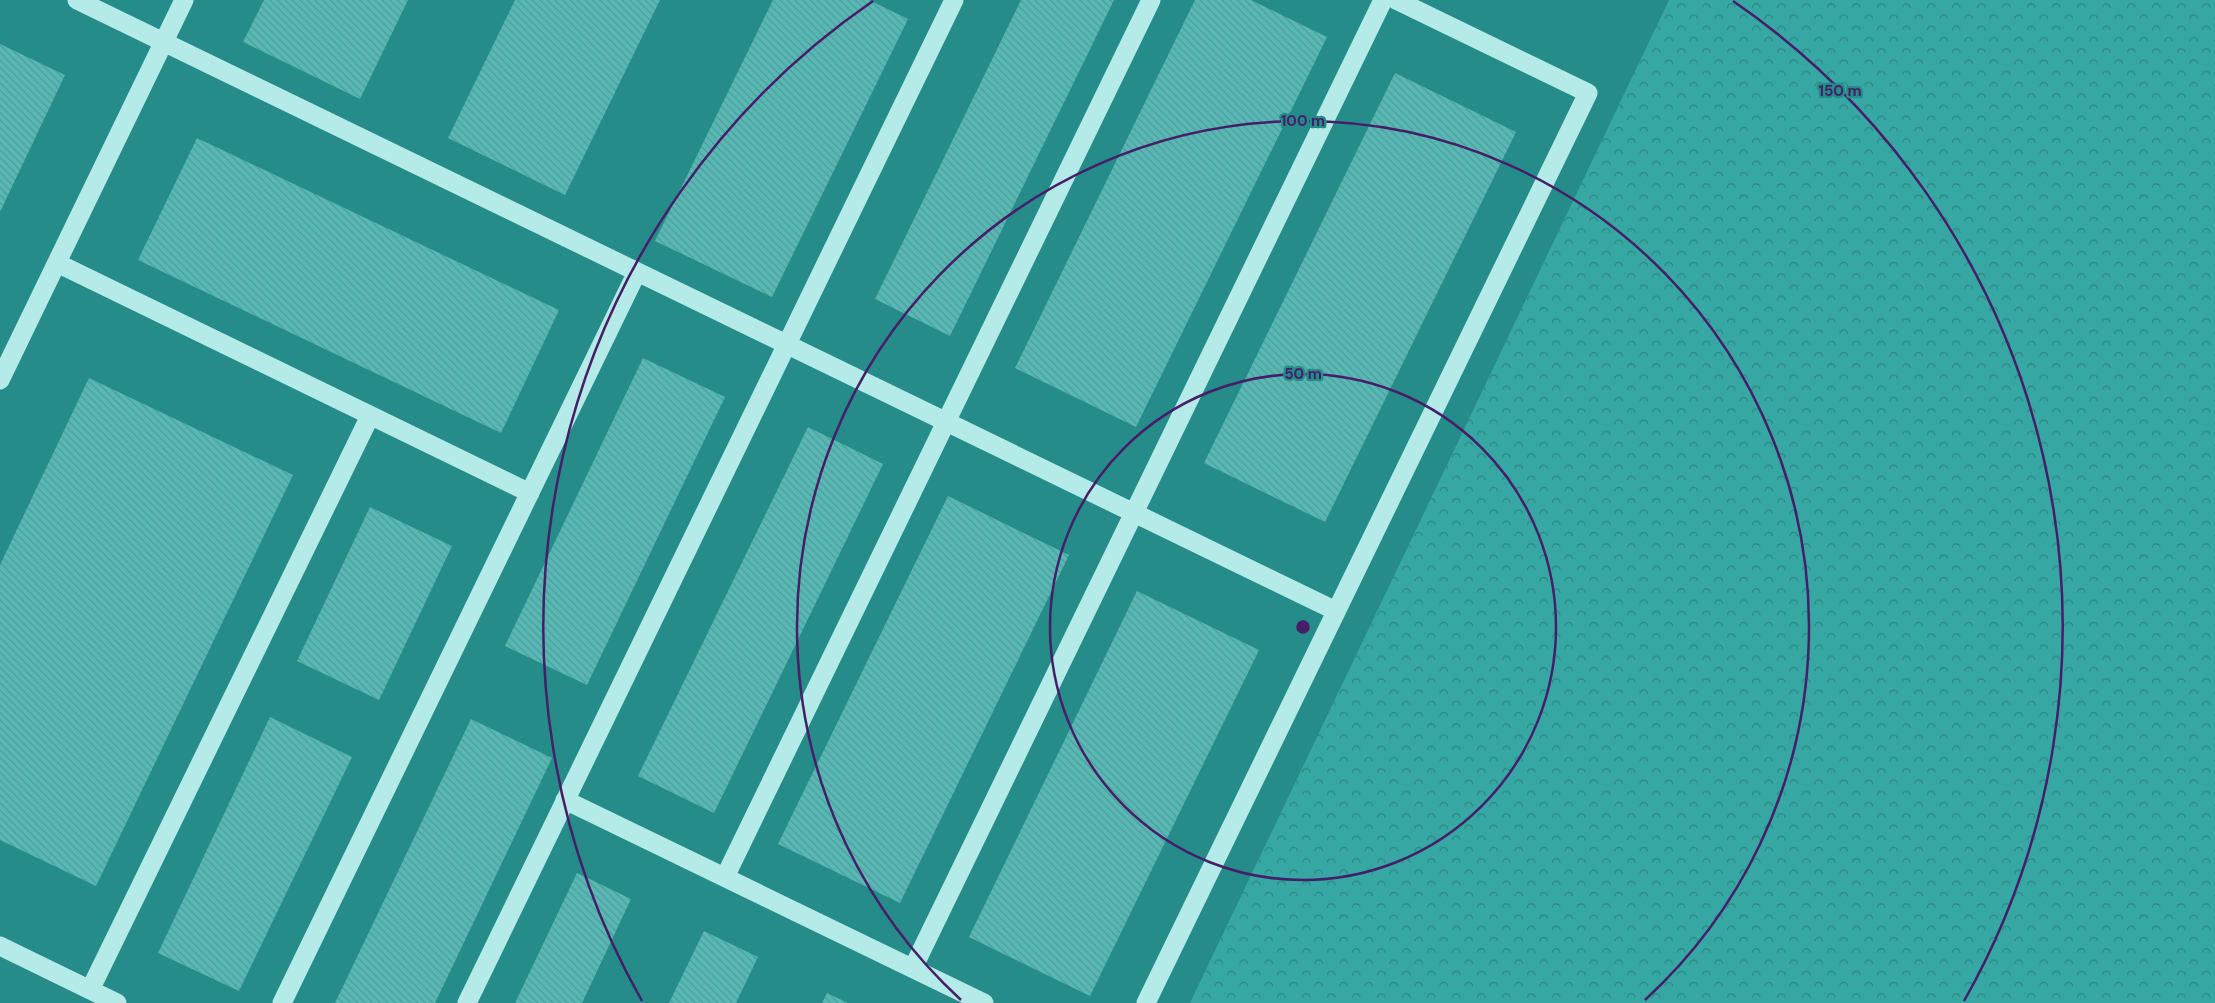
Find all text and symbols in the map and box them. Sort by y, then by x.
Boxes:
text: 150 m [1819,81,1862,101]
text: 100 m [1281,111,1325,131]
text: 50 m [1284,364,1322,384]
centre of rings [1294,618,1312,636]

